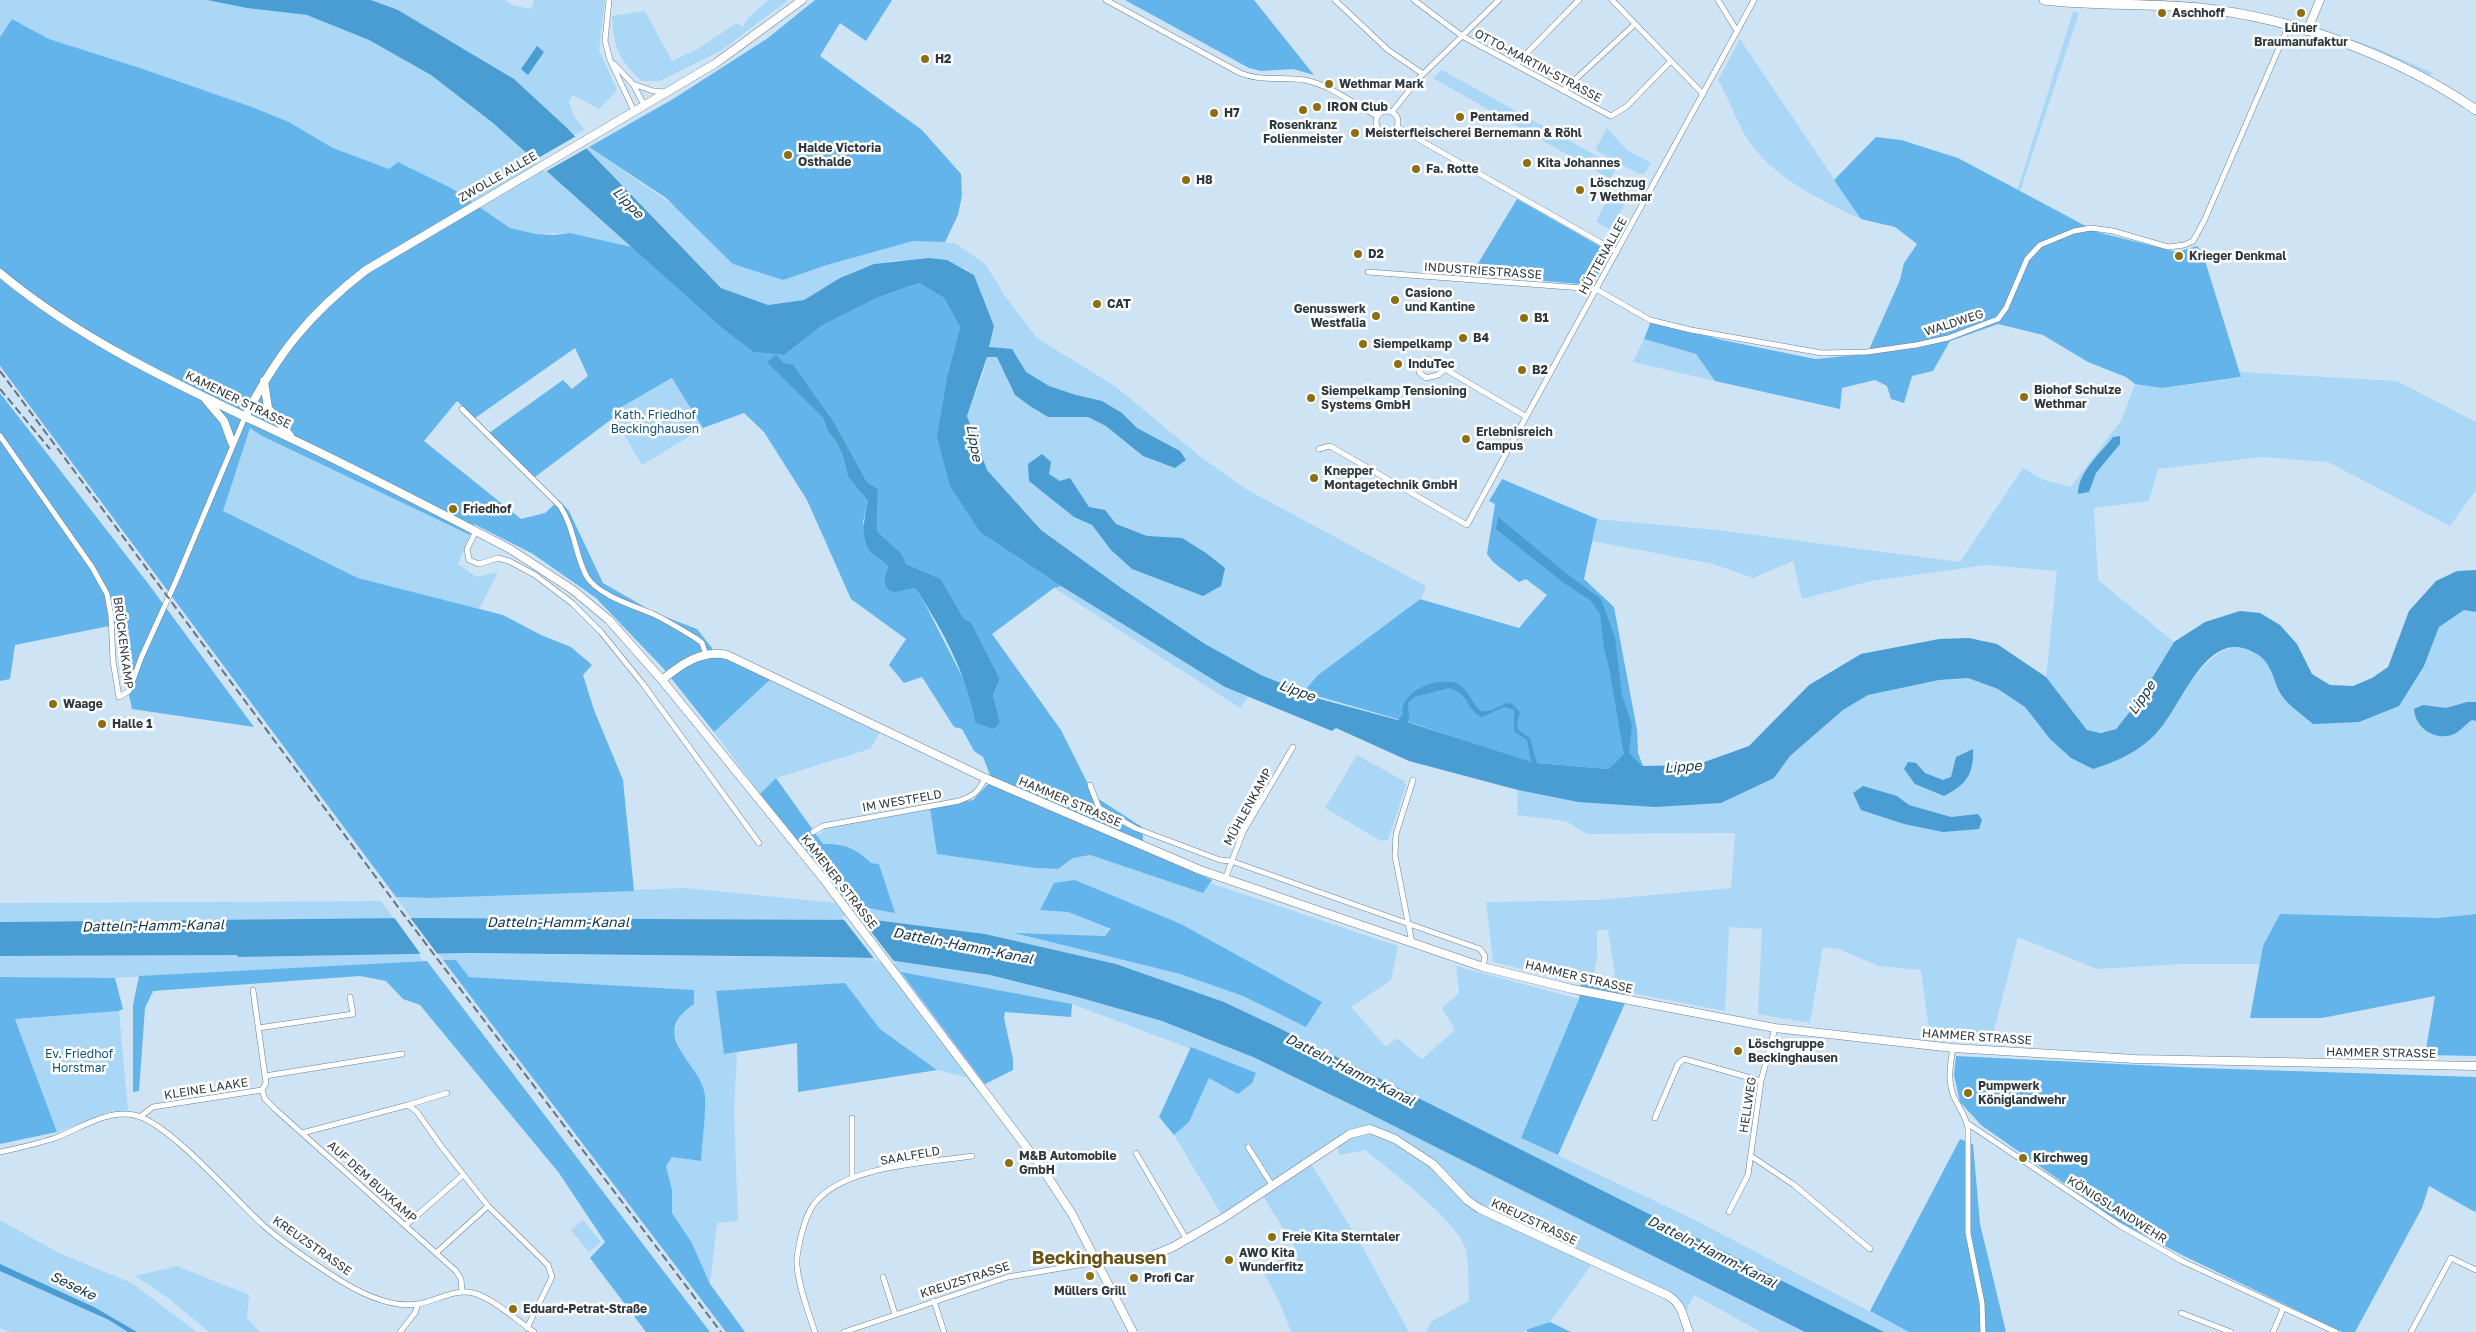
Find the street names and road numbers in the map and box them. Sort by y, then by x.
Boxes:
street label: OTTO-MARTIN-STRASSE [1472,26,1604,106]
street label: ZWOLLE ALLEE [456,149,540,205]
street label: HÜTTENALLEE [1576,215,1630,297]
street label: INDUSTRIESTRASSE [1424,260,1542,282]
street label: WALDWEG [1923,307,1985,339]
street label: KAMENER STRASSE [183,368,293,432]
street label: BRÜCKENKAMP [110,596,136,690]
street label: MÜHLENKAMP [1221,766,1275,848]
street label: HAMMER STRASSE [1017,774,1123,830]
street label: IM WESTFELD [861,787,943,815]
street label: KAMENER STRASSE [798,832,880,932]
street label: HAMMER STRASSE [1524,958,1634,996]
street label: HAMMER STRASSE [1922,1026,2032,1048]
street label: HAMMER STRASSE [2326,1045,2436,1061]
street label: KLEINE LAAKE [163,1075,249,1103]
street label: HELLWEG [1736,1076,1760,1134]
street label: AUF DEM BUXKAMP [324,1138,420,1226]
street label: SAALFELD [879,1144,941,1168]
street label: KÖNIGSLANDWEHR [2065,1174,2169,1246]
street label: KREUZSTRASSE [1489,1196,1579,1248]
street label: KREUZSTRASSE [270,1213,354,1279]
street label: KREUZSTRASSE [918,1259,1012,1301]

